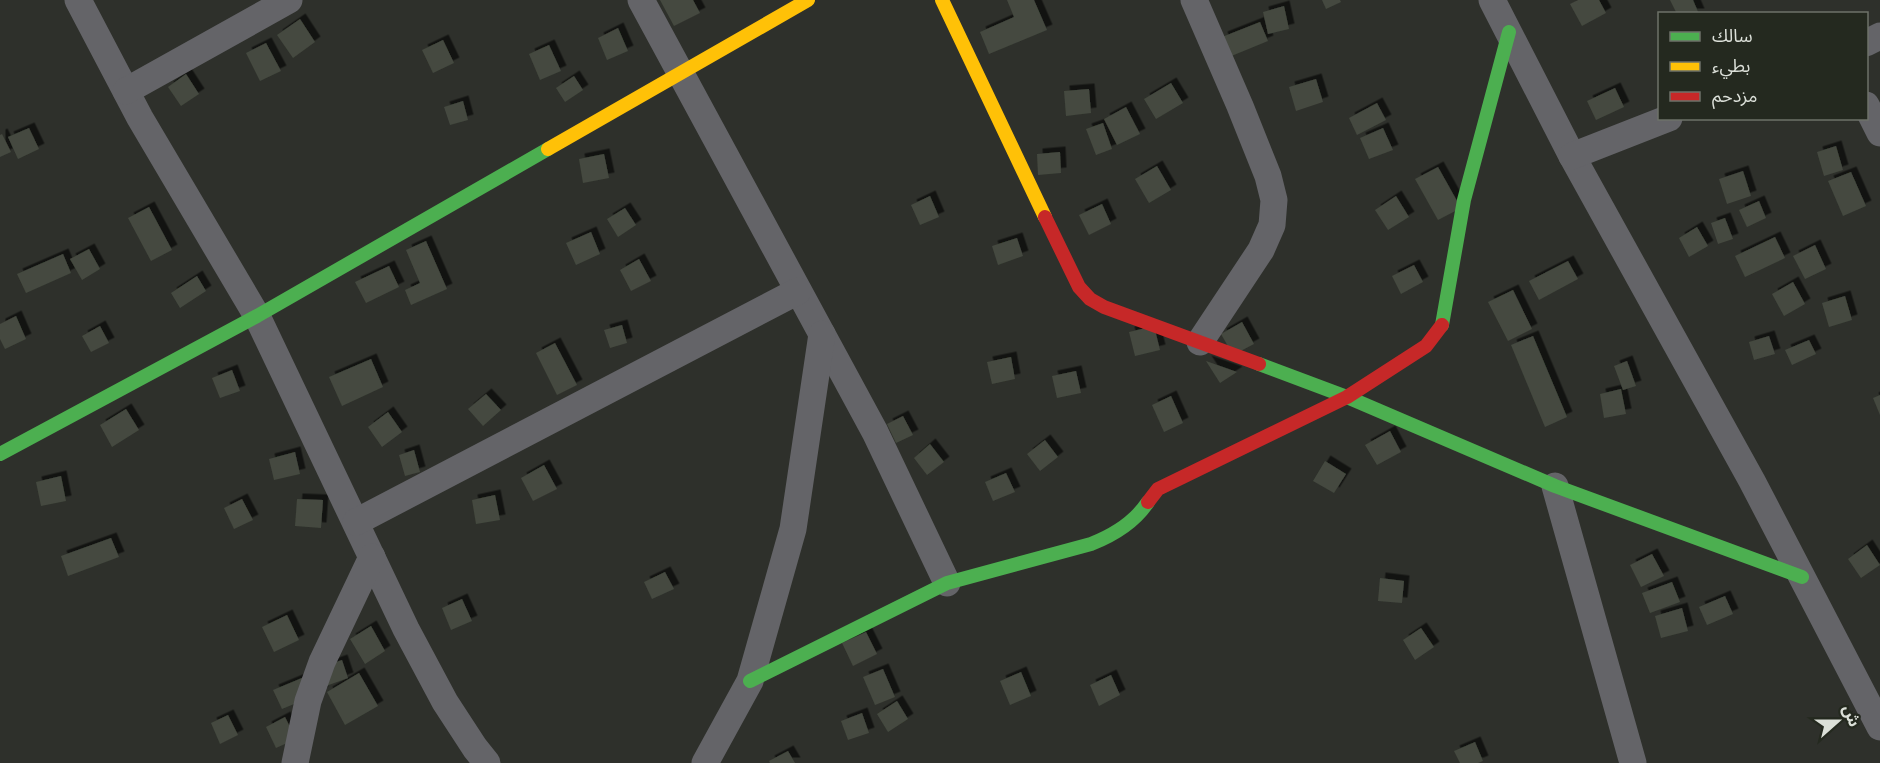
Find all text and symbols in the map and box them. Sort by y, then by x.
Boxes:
legend [1658,12,1868,120]
text: سالك [1712,25,1753,45]
text: بطيء [1712,55,1750,79]
text: مزدحم [1712,85,1757,109]
north arrow [1808,691,1868,751]
text: ش [1839,702,1864,730]

